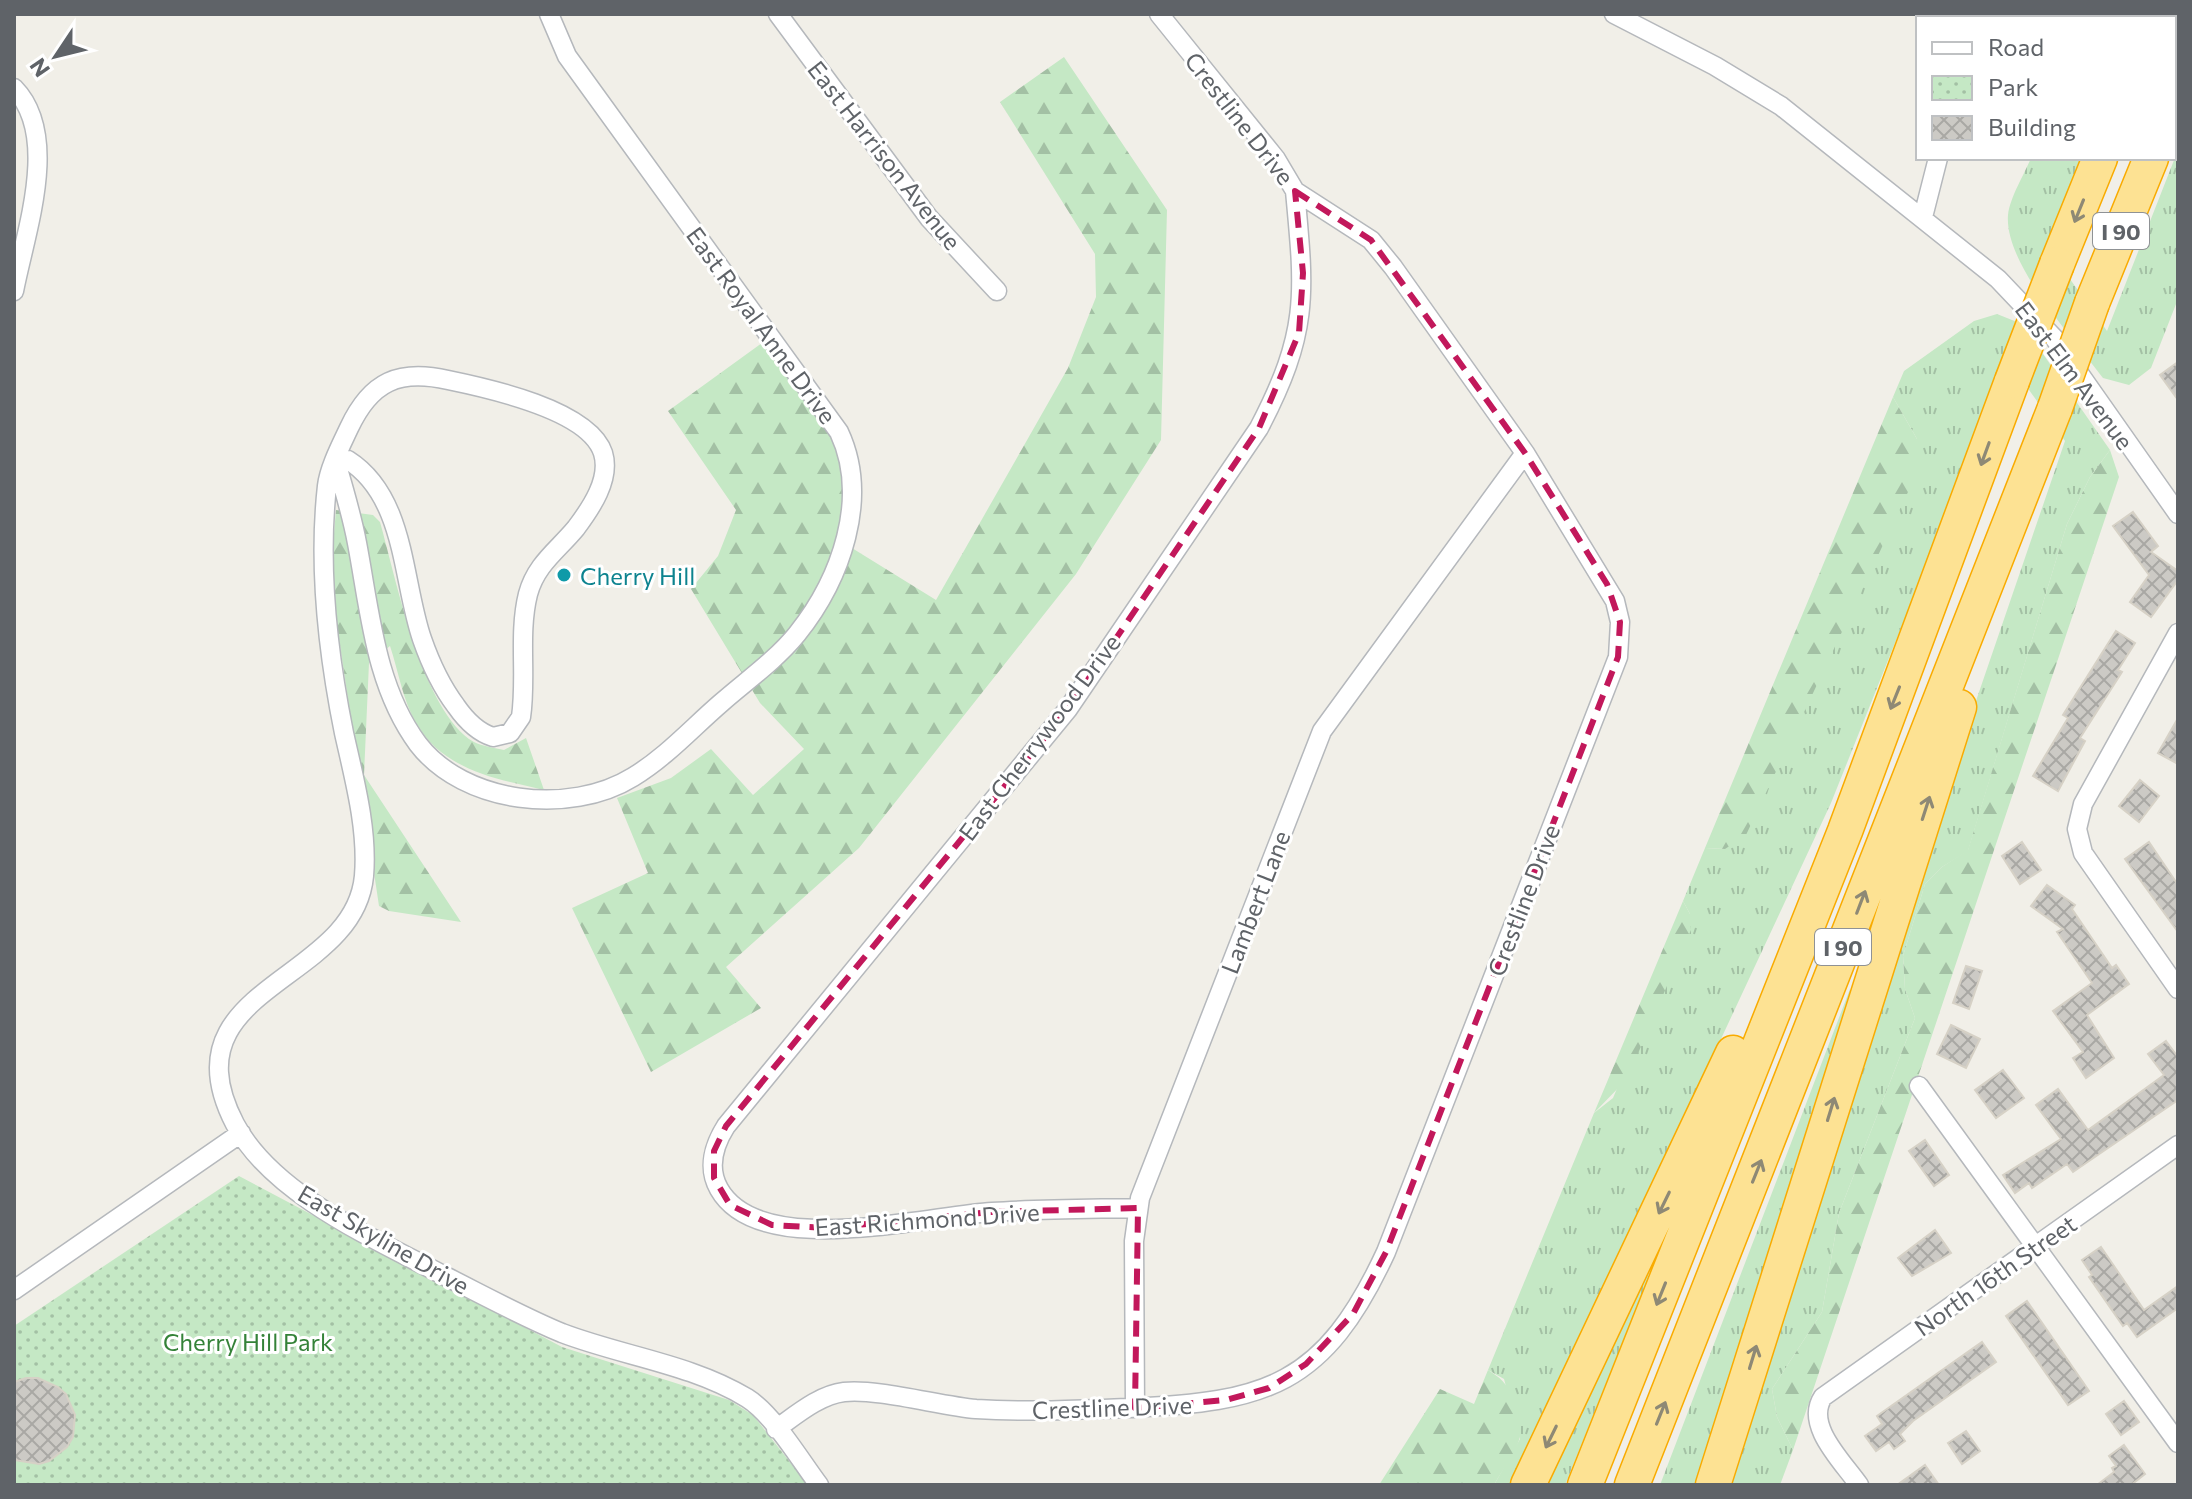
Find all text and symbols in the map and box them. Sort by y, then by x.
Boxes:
north arrow [16,16,96,96]
legend [1916,16,2176,160]
text: Road [1988,32,2044,61]
street label: Crestline Drive [1179,46,1301,190]
text: N [23,53,55,82]
street label: East Harrison Avenue [802,55,968,255]
text: Park [1988,72,2038,101]
text: Building [1988,112,2076,141]
one-way arrow [2071,198,2085,223]
road number: I 90 [2093,213,2149,249]
street label: East Royal Anne Drive [681,221,843,429]
street label: East Elm Avenue [2010,295,2140,455]
one-way arrow [1977,441,1992,466]
place label: Cherry Hill [580,561,695,590]
marker: Cherry Hill [555,566,573,584]
street label: East Cherrywood Drive [952,628,1126,846]
one-way arrow [1887,685,1901,710]
one-way arrow [1920,795,1935,820]
street label: Crestline Drive [1481,820,1565,980]
street label: Lambert Lane [1214,826,1296,978]
one-way arrow [1855,890,1869,915]
road number: I 90 [1815,929,1871,965]
one-way arrow [1825,1097,1839,1122]
one-way arrow [1751,1159,1765,1184]
street label: East Skyline Drive [293,1178,475,1300]
one-way arrow [1656,1191,1671,1215]
street label: East Richmond Drive [814,1197,1040,1241]
street label: North 16th Street [1908,1208,2082,1342]
one-way arrow [1653,1281,1667,1306]
park label: Cherry Hill Park [163,1327,333,1356]
one-way arrow [1747,1345,1761,1370]
street label: Crestline Drive [1031,1390,1193,1424]
one-way arrow [1655,1401,1669,1426]
one-way arrow [1543,1425,1558,1449]

